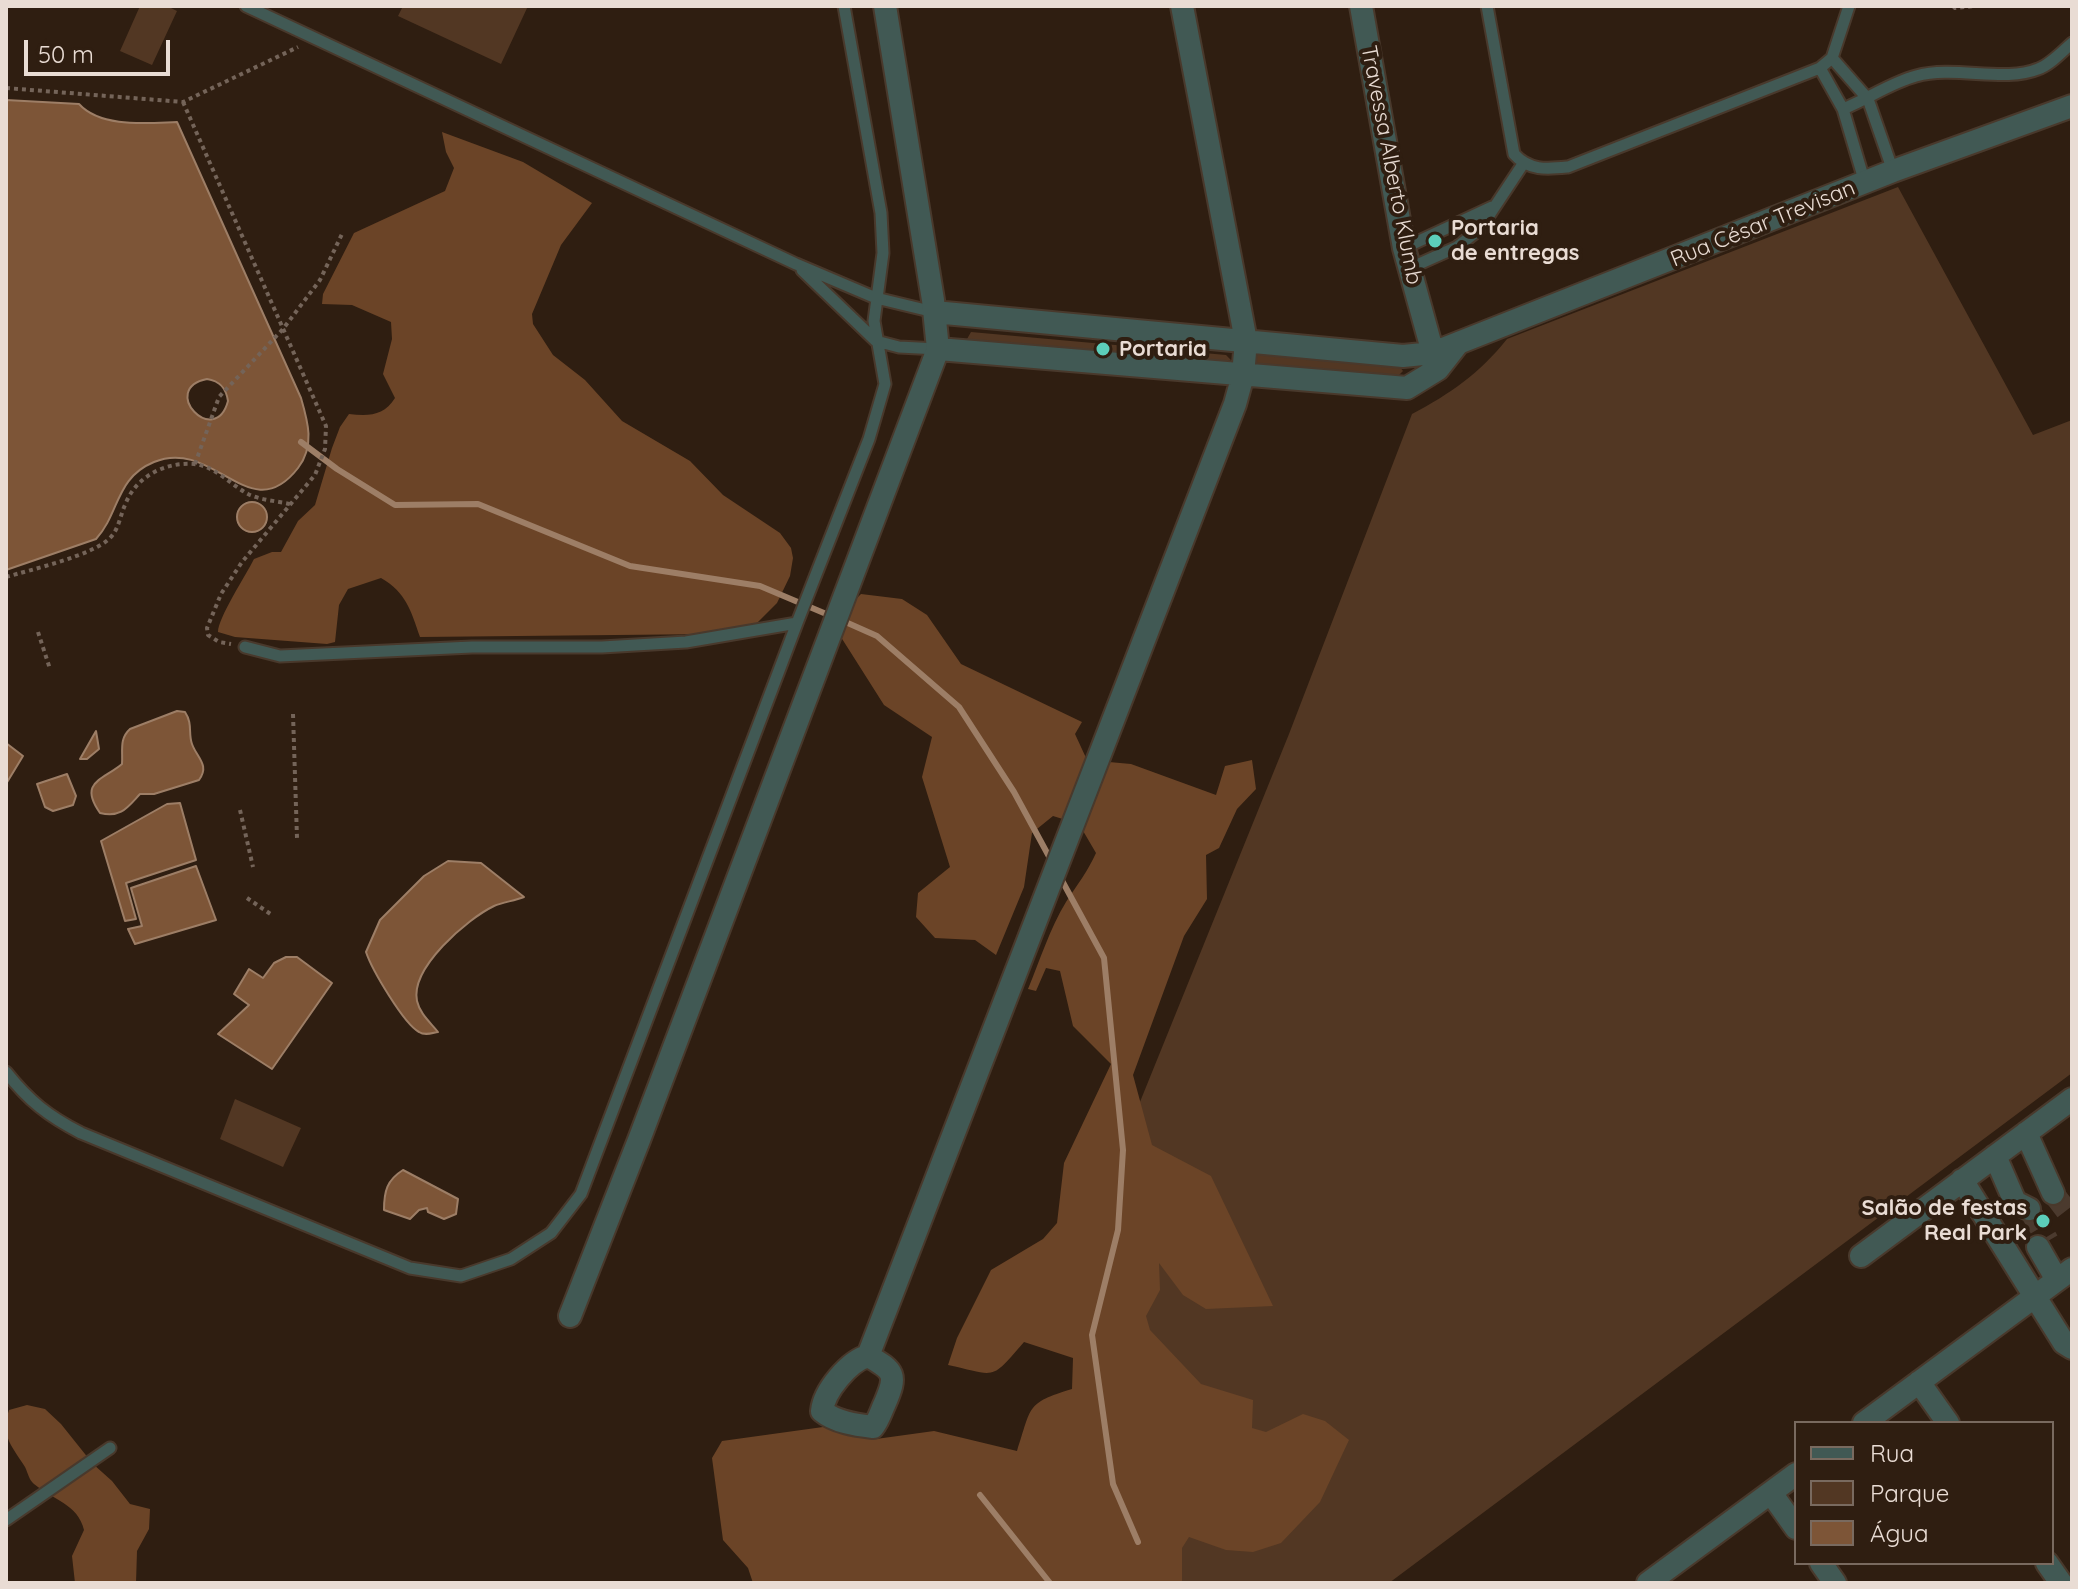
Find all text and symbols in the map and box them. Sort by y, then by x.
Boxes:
scale bar [28,24,174,74]
text: 50 m [38,39,94,69]
street label: Travessa Alberto Klumb [1355,43,1427,287]
street label: Rua César Trevisan [1667,175,1859,273]
place label: Portaria de entregas [1451,215,1579,266]
marker: Portaria de entregas [1426,232,1444,250]
place label: Portaria [1119,336,1207,362]
marker: Portaria [1094,340,1112,358]
place label: Salão de festas Real Park [1861,1195,2027,1246]
marker: Salão de festas Real Park [2034,1212,2052,1230]
legend [1794,1421,2054,1565]
text: Rua [1870,1438,1914,1468]
text: Parque [1870,1478,1949,1508]
text: Água [1870,1518,1929,1548]

